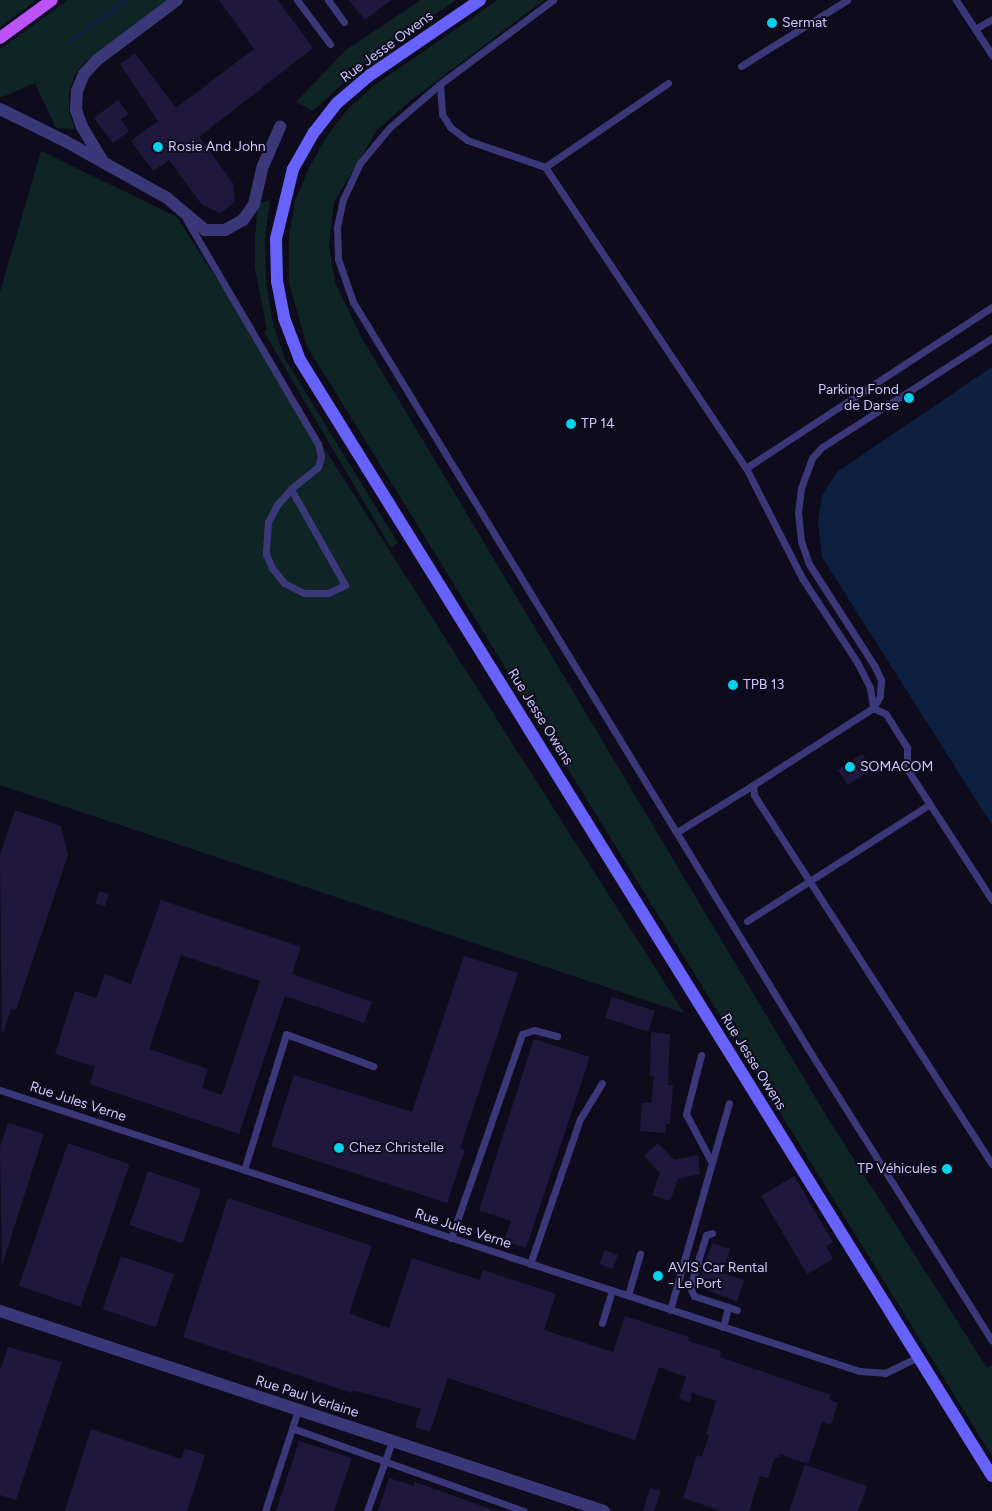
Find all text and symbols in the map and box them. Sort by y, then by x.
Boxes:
street label: Rue Jesse Owens [337,8,437,86]
place label: Sermat [782,15,827,31]
marker: Sermat [766,17,778,29]
place label: Rosie And John [168,139,266,155]
marker: Rosie And John [152,141,164,153]
place label: Parking Fond de Darse [818,382,899,414]
marker: Parking Fond de Darse [903,392,915,404]
place label: TP 14 [581,416,615,432]
marker: TP 14 [565,418,577,430]
street label: Rue Jesse Owens [504,666,576,768]
place label: TPB 13 [743,677,784,693]
marker: TPB 13 [727,679,739,691]
place label: SOMACOM [860,759,933,775]
marker: SOMACOM [844,761,856,773]
street label: Rue Jesse Owens [717,1011,789,1113]
street label: Rue Jules Verne [28,1079,128,1125]
place label: Chez Christelle [349,1140,444,1156]
marker: Chez Christelle [333,1142,345,1154]
place label: TP Véhicules [857,1161,937,1177]
marker: TP Véhicules [941,1163,953,1175]
street label: Rue Jules Verne [413,1206,513,1252]
place label: AVIS Car Rental - Le Port [668,1260,768,1292]
marker: AVIS Car Rental - Le Port [652,1270,664,1282]
street label: Rue Paul Verlaine [253,1372,361,1422]

